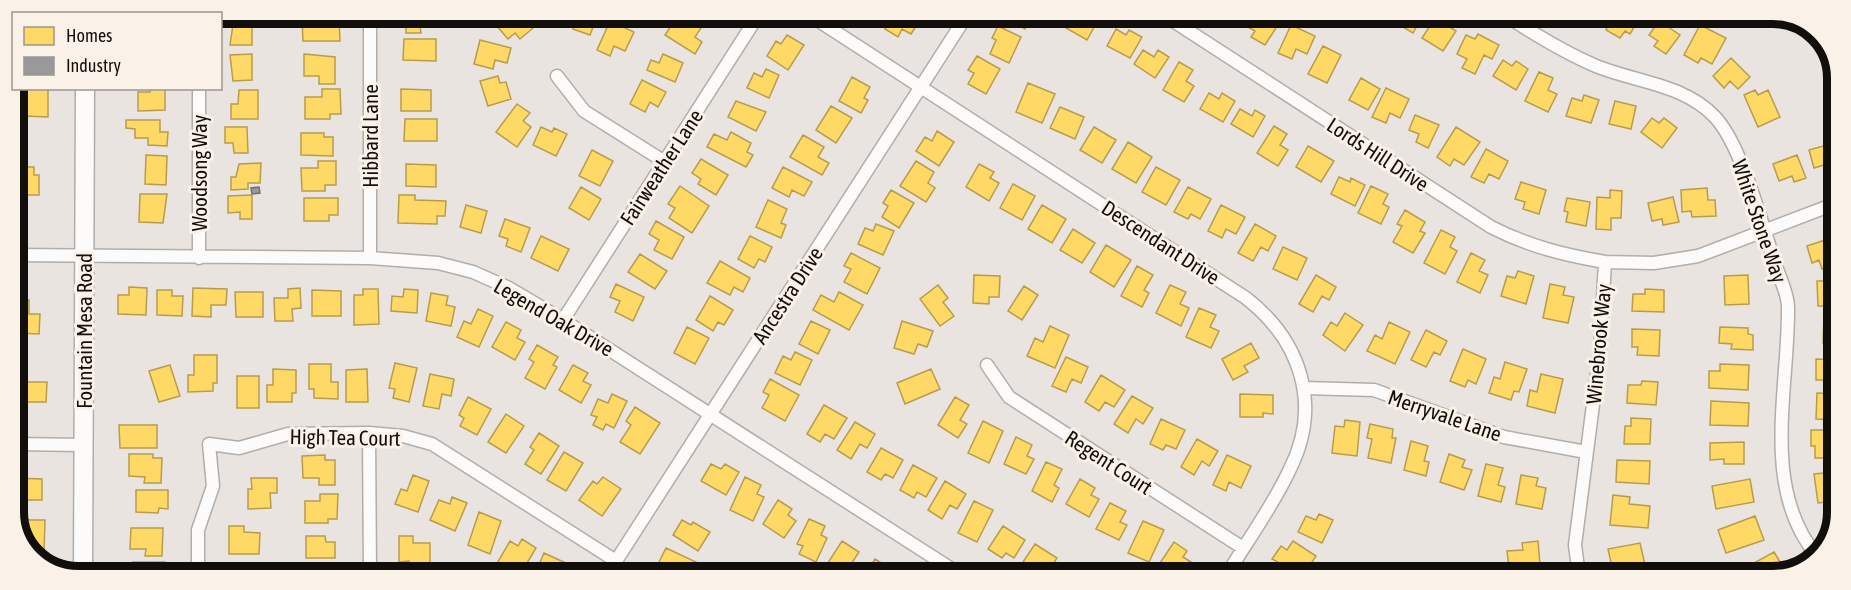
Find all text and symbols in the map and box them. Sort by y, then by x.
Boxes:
legend [12,12,222,90]
text: Homes [66,25,112,46]
text: Industry [66,55,121,76]
street label: Hibbard Lane [358,84,382,188]
street label: Fairweather Lane [615,105,707,229]
street label: Lords Hill Drive [1323,112,1433,196]
street label: Woodsong Way [187,114,211,231]
street label: White Stone Way [1728,156,1792,286]
street label: Descendant Drive [1098,195,1224,289]
street label: Ancestra Drive [747,242,827,348]
street label: Fountain Mesa Road [72,253,96,409]
street label: Legend Oak Drive [490,273,618,361]
street label: Winebrook Way [1581,282,1615,405]
street label: Merryvale Lane [1385,384,1505,446]
street label: High Tea Court [289,424,401,450]
street label: Regent Court [1061,425,1157,499]

